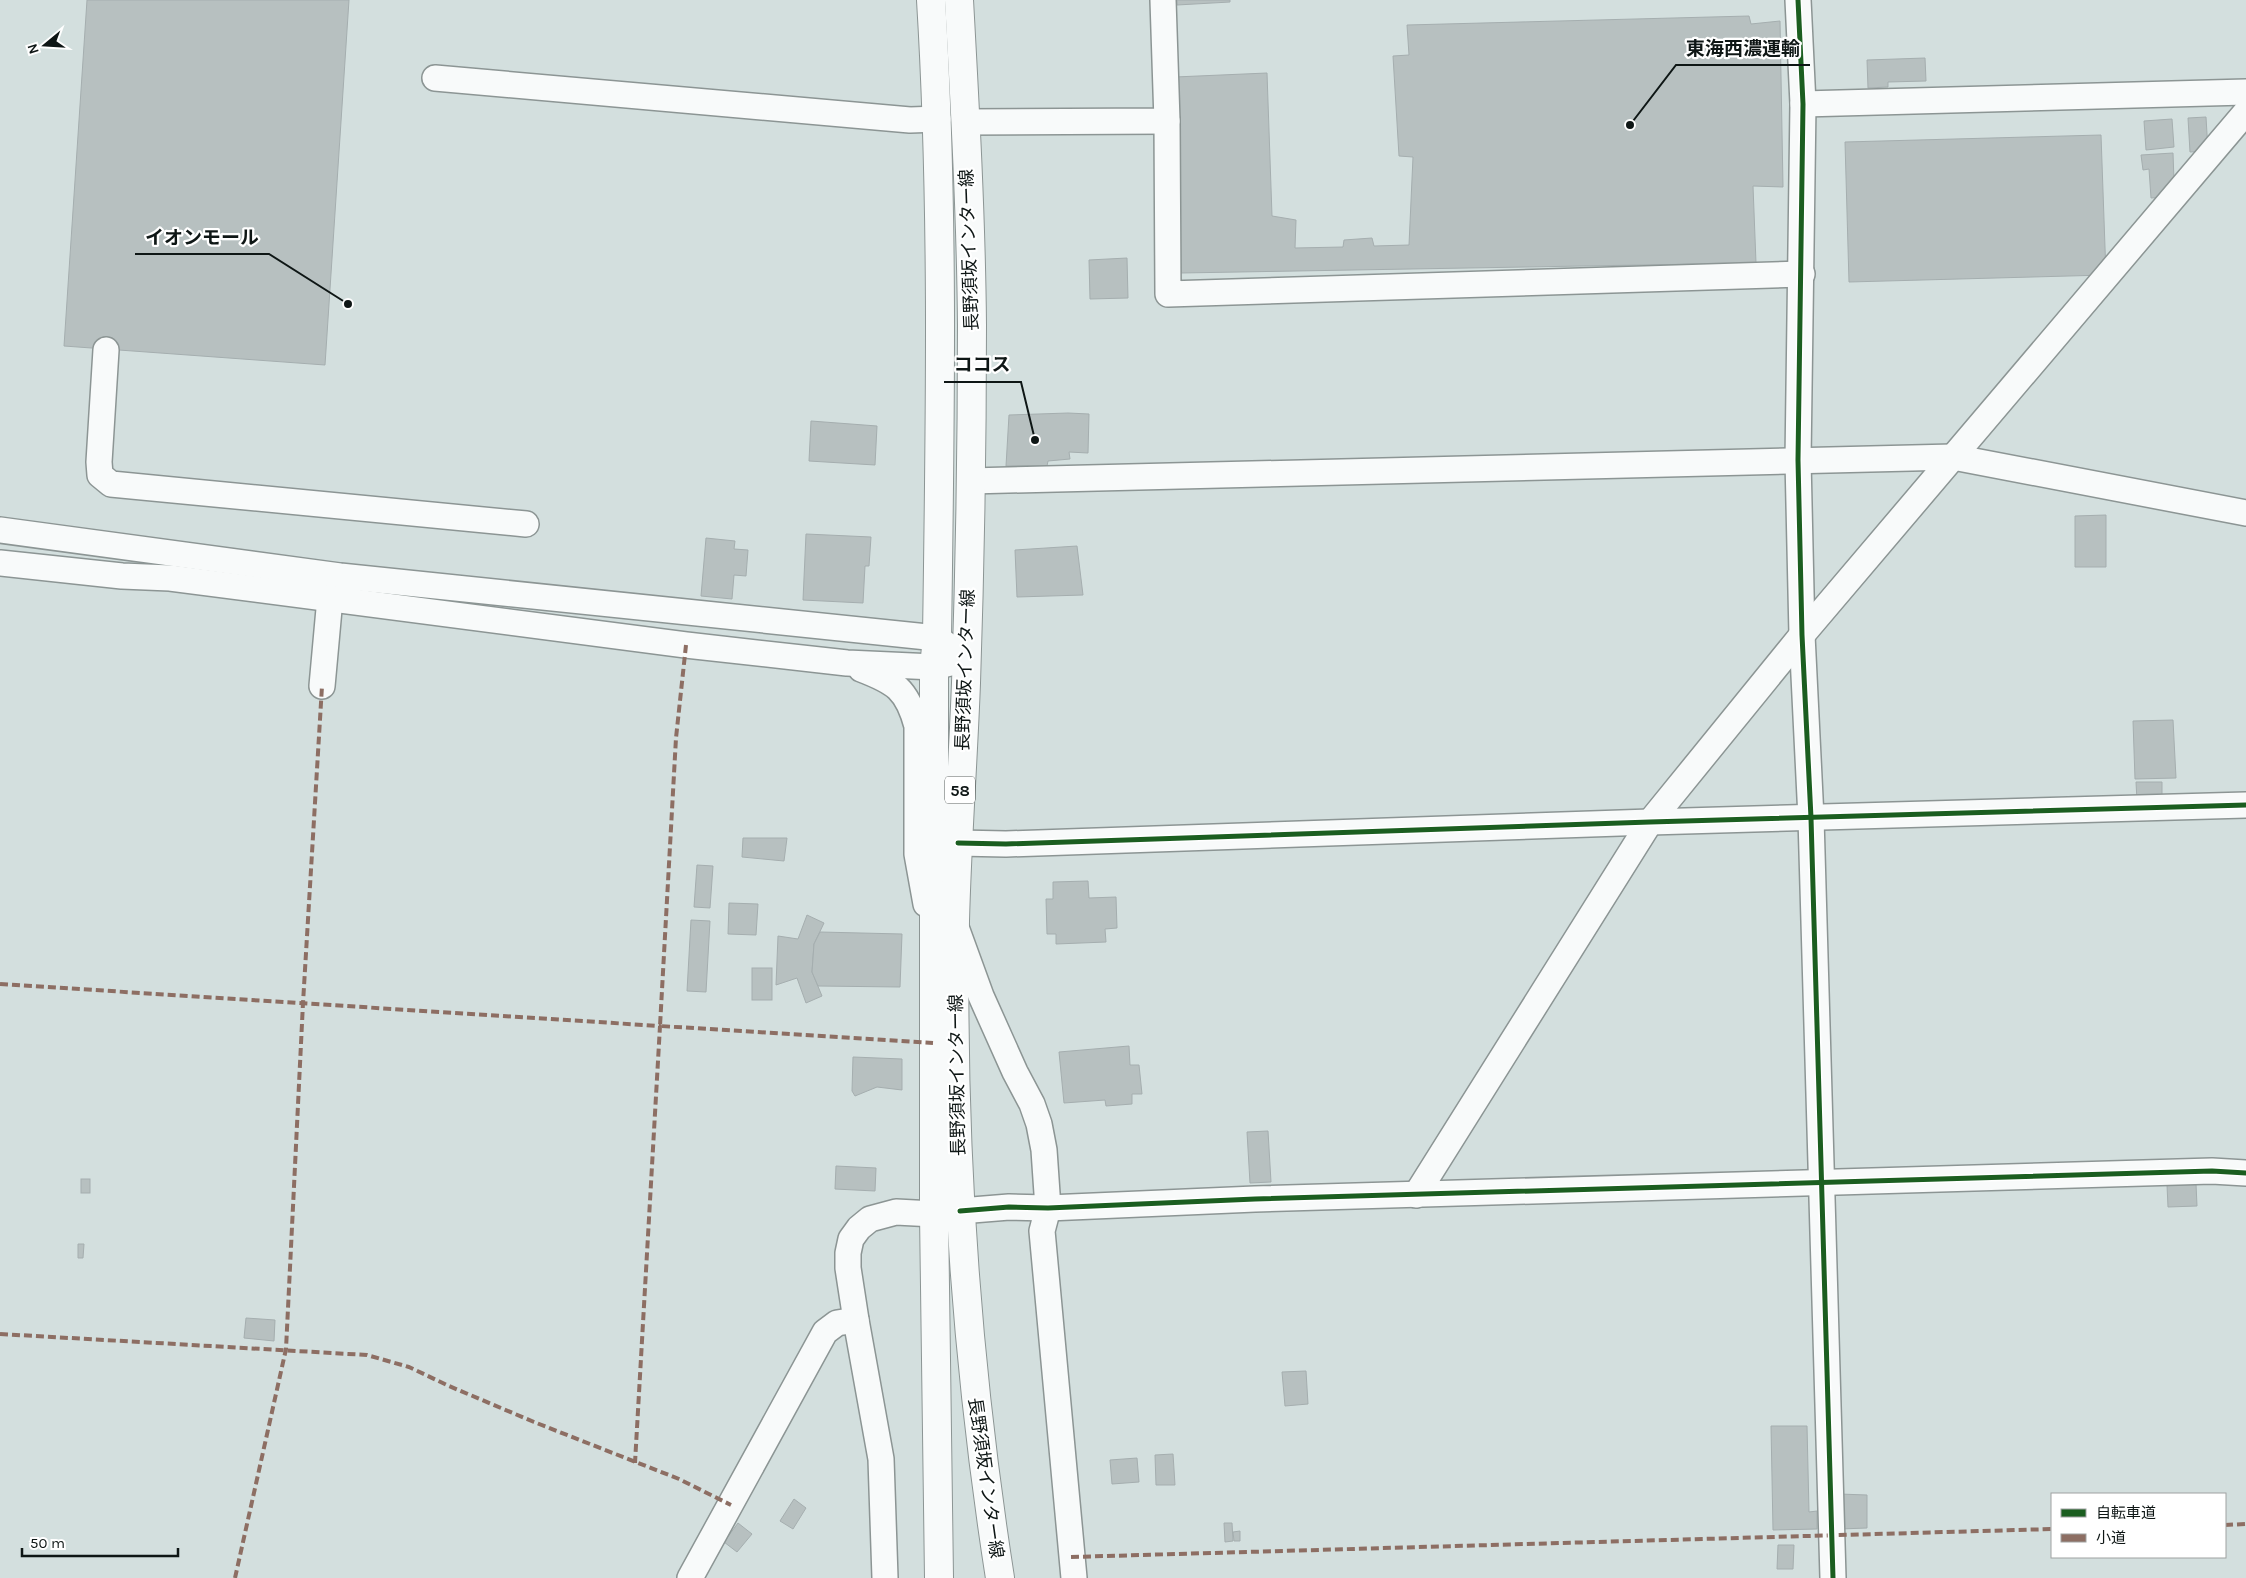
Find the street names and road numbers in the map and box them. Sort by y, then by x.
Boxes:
street label: 長野須坂インター線 [955,169,983,331]
street label: 長野須坂インター線 [951,589,979,751]
road number: 58 [945,776,975,804]
street label: 長野須坂インター線 [945,994,969,1156]
street label: 長野須坂インター線 [964,1396,1008,1560]

